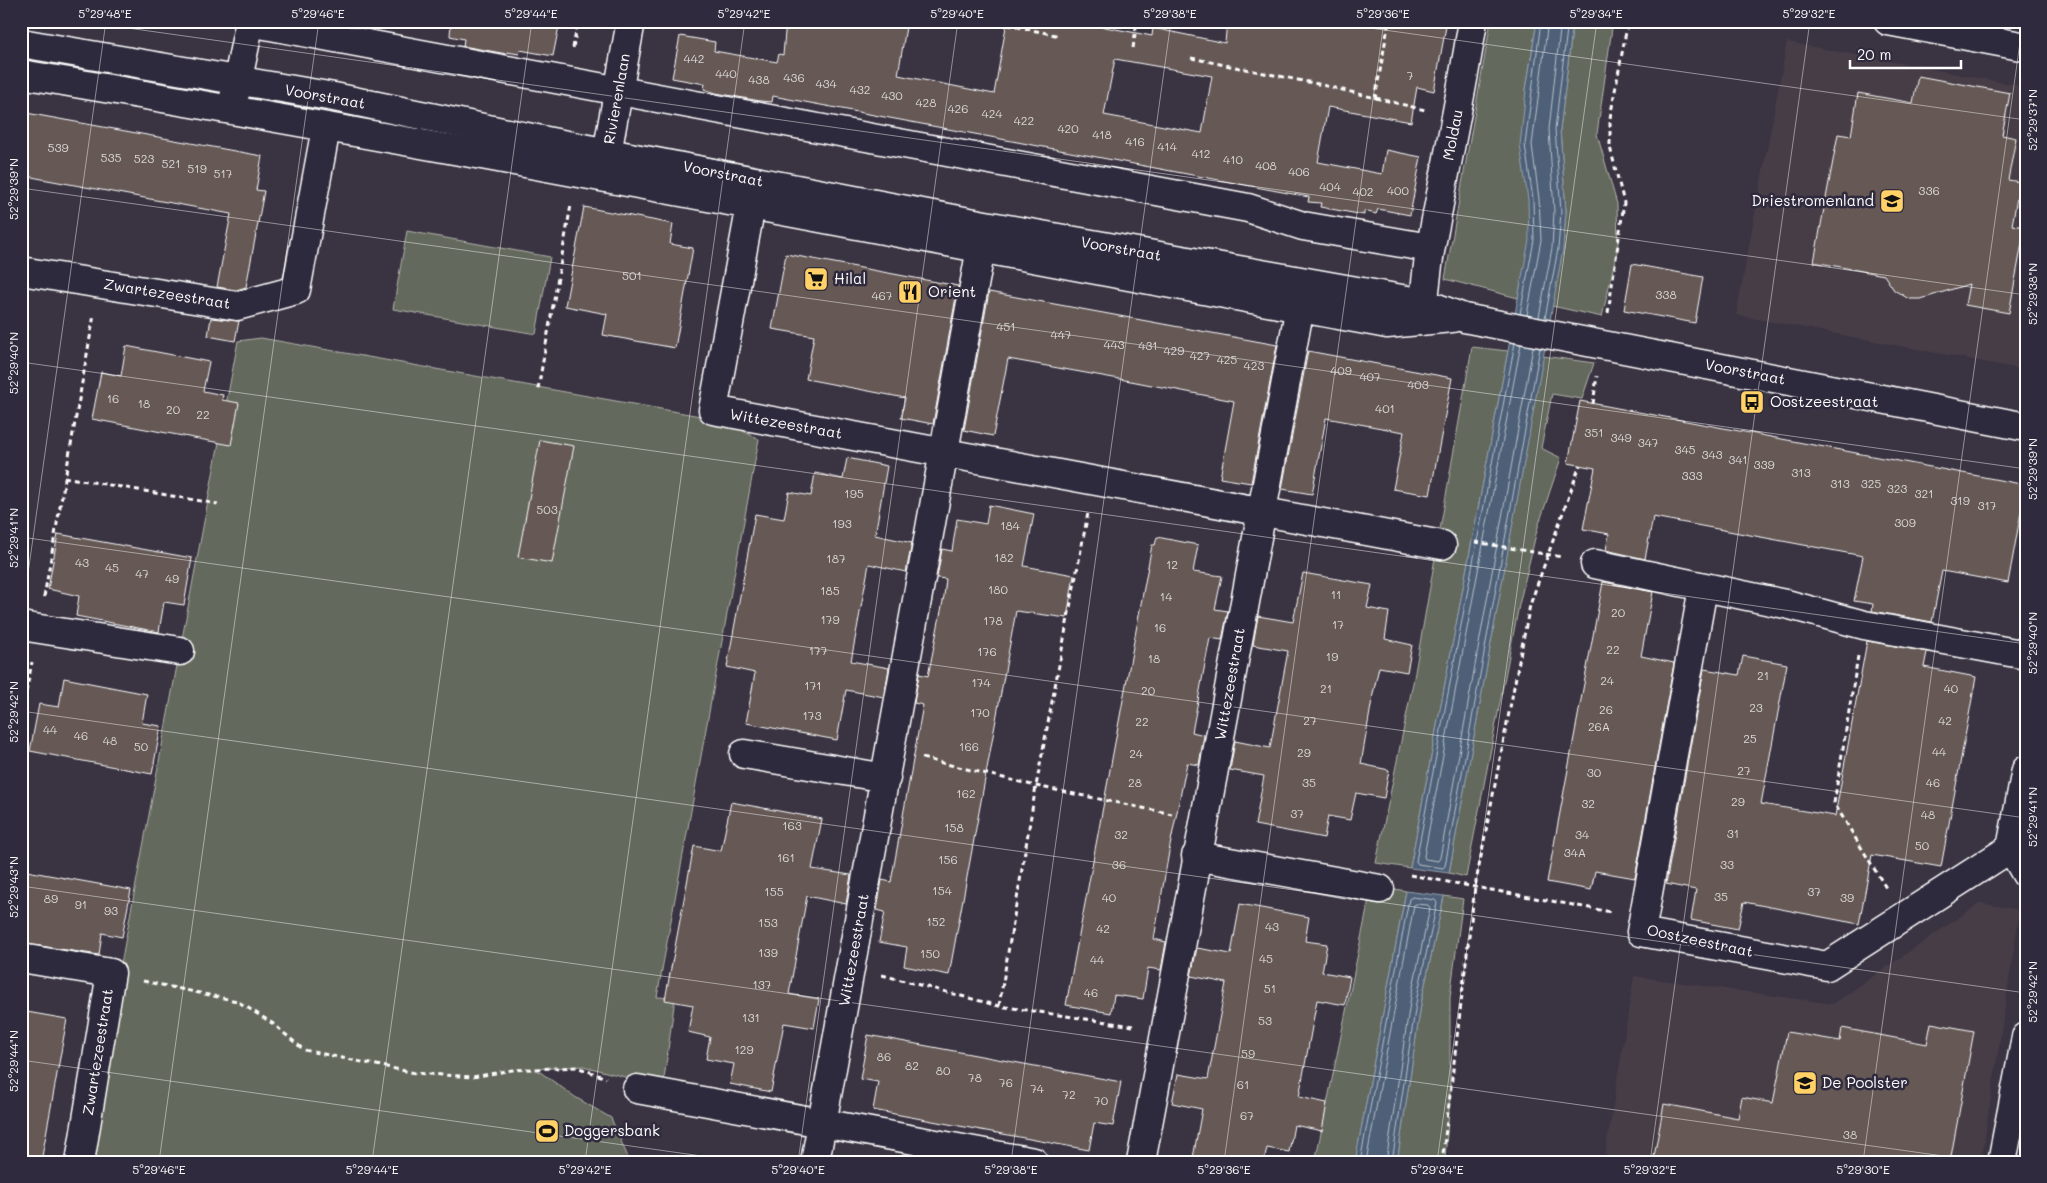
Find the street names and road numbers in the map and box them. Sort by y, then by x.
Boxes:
street label: Rivierenlaan [598,52,634,146]
street label: Voorstraat [283,79,367,113]
street label: Moldau [1437,108,1467,162]
street label: Voorstraat [681,155,765,191]
street label: Voorstraat [1079,231,1163,265]
street label: Zwartezeestraat [102,273,232,313]
street label: Voorstraat [1703,353,1787,389]
street label: Wittezeestraat [728,403,844,443]
street label: Wittezeestraat [1209,626,1249,742]
street label: Wittezeestraat [833,892,873,1008]
street label: Oostzeestraat [1645,919,1755,961]
street label: Zwartezeestraat [77,987,117,1117]

